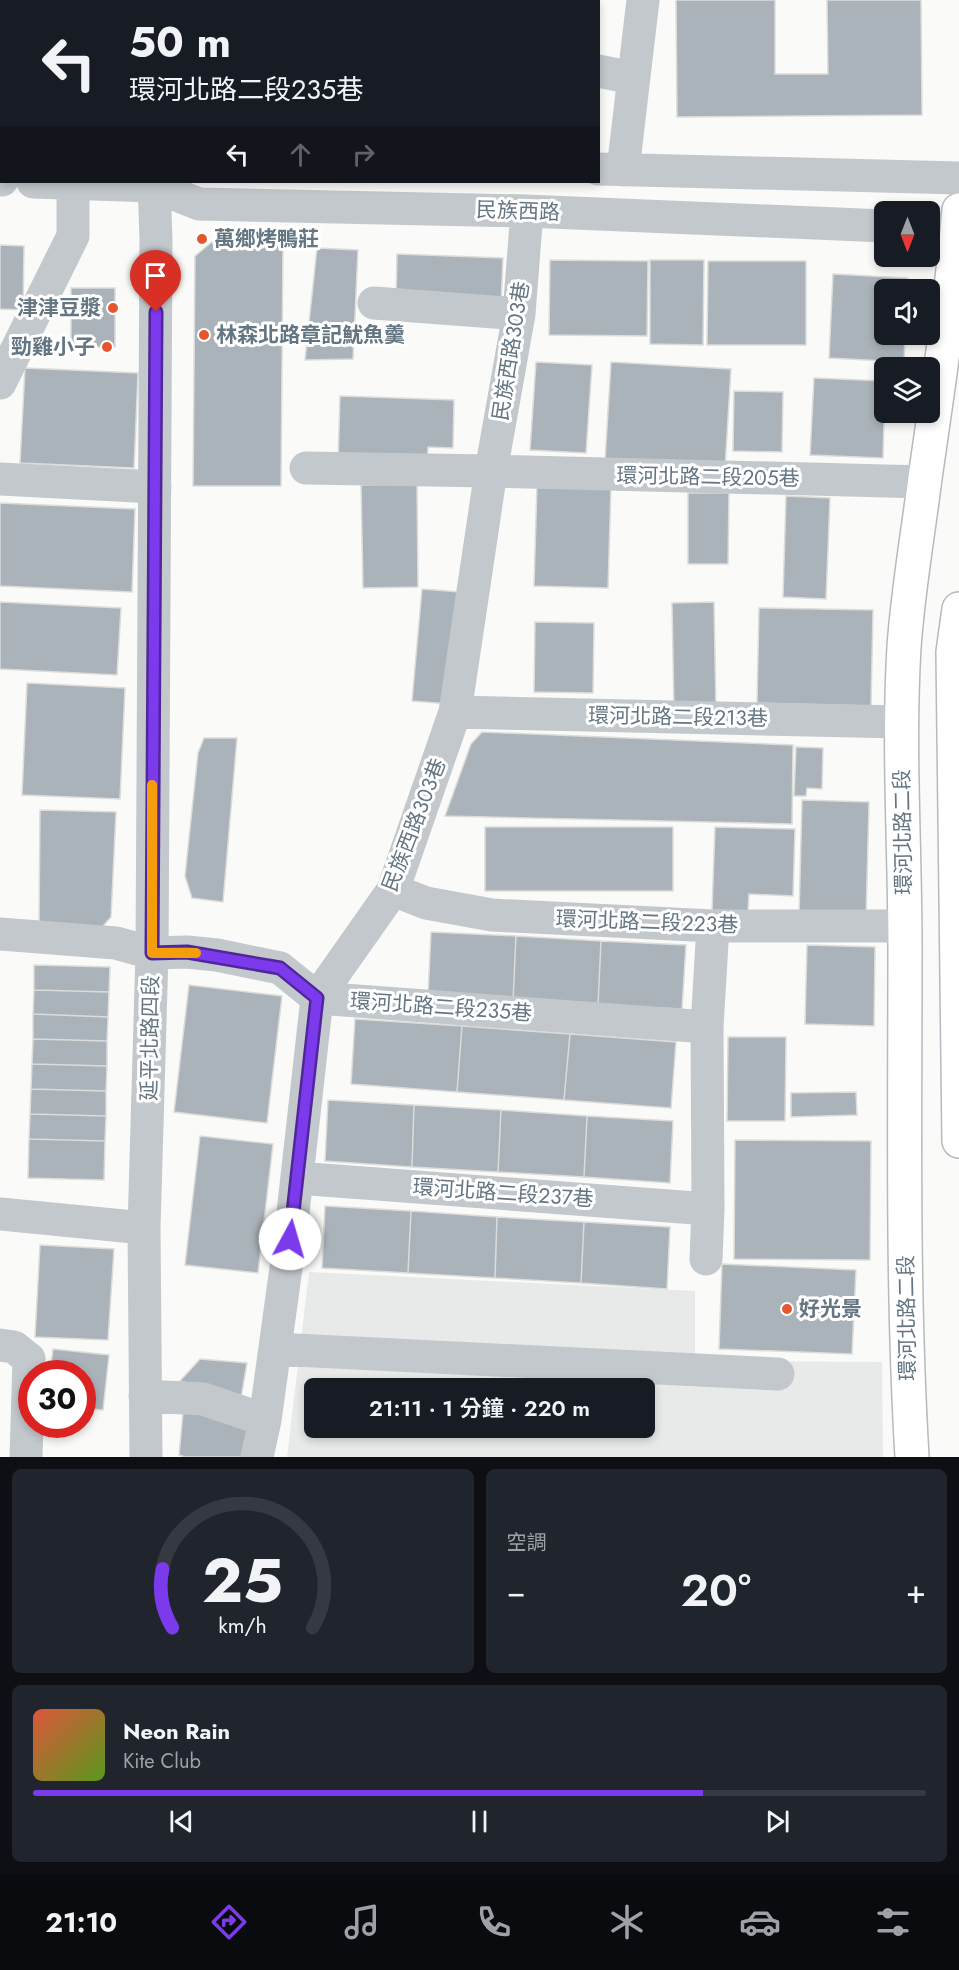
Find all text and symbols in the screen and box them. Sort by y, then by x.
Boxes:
text: 50 m [129,12,231,73]
icon: left [30,24,108,102]
text: 環河北路二段235巷 [129,70,363,109]
icon: left [221,138,254,171]
icon: ahead [284,138,317,171]
icon: right [347,138,380,171]
street label: 民族西路 [476,195,560,227]
north arrow [874,201,940,267]
map controls [874,201,940,423]
place label: 萬鄉烤鴨莊 [214,224,319,254]
marker: 萬鄉烤鴨莊 [195,232,209,246]
pin [130,250,181,312]
icon: arrive [139,259,172,292]
street label: 民族西路303巷 [485,279,537,423]
button: sound [874,279,940,345]
place label: 津津豆漿 [17,293,101,323]
marker: 津津豆漿 [106,301,120,315]
place label: 林森北路章記魷魚羹 [216,320,405,350]
marker: 林森北路章記魷魚羹 [197,328,211,342]
place label: 勁雞小子 [11,332,95,362]
marker: 勁雞小子 [100,340,114,354]
button: layers [874,357,940,423]
street label: 環河北路二段205巷 [616,460,800,494]
street label: 環河北路二段213巷 [588,700,768,734]
street label: 民族西路303巷 [375,754,453,896]
street label: 環河北路二段 [887,769,919,895]
street label: 環河北路二段223巷 [555,904,739,940]
street label: 延平北路四段 [134,975,166,1101]
street label: 環河北路二段235巷 [349,986,533,1028]
street label: 環河北路二段237巷 [412,1172,594,1214]
position arrow [258,1207,322,1271]
street label: 環河北路二段 [891,1255,923,1381]
place label: 好光景 [799,1294,862,1324]
marker: 好光景 [780,1302,794,1316]
speed limit sign: 30 [18,1360,96,1438]
text: 21:11 · 1 分鐘 · 220 m [369,1392,590,1424]
text: 空調 [507,1528,547,1557]
text: 25 [202,1535,283,1625]
text: 20° [681,1558,751,1623]
text: − [507,1568,526,1615]
text: + [906,1568,926,1615]
text: km/h [219,1610,267,1641]
text: Neon Rain [123,1715,230,1747]
text: Kite Club [123,1747,201,1776]
icon: previous [165,1805,198,1838]
icon: pause [463,1805,496,1838]
icon: next [761,1805,794,1838]
icon: directions [208,1901,250,1943]
icon: music [341,1901,383,1943]
icon: phone [473,1901,515,1943]
icon: climate [606,1901,648,1943]
icon: car [739,1901,781,1943]
icon: filters [872,1901,914,1943]
text: 21:10 [45,1903,117,1942]

